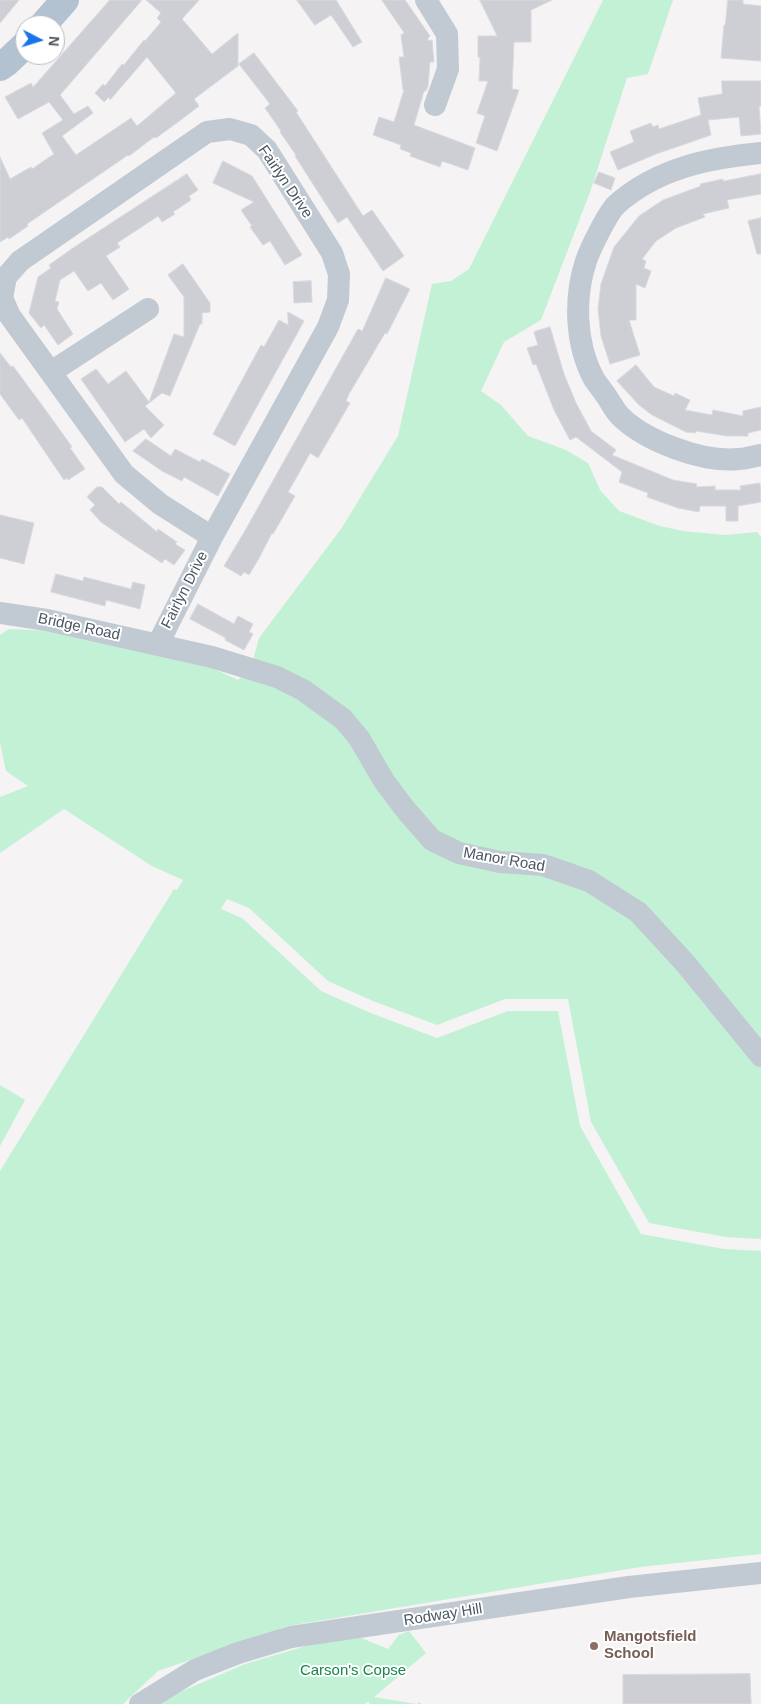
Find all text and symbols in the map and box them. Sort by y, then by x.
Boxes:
north arrow [15,15,65,65]
text: N [46,35,62,47]
street label: Fairlyn Drive [254,142,316,222]
street label: Fairlyn Drive [158,548,212,632]
street label: Bridge Road [36,610,122,644]
street label: Manor Road [462,844,546,876]
street label: Rodway Hill [402,1600,484,1630]
place label: Mangotsfield School [604,1628,696,1663]
marker: Mangotsfield School [588,1640,600,1652]
park label: Carson's Copse [300,1662,406,1680]

